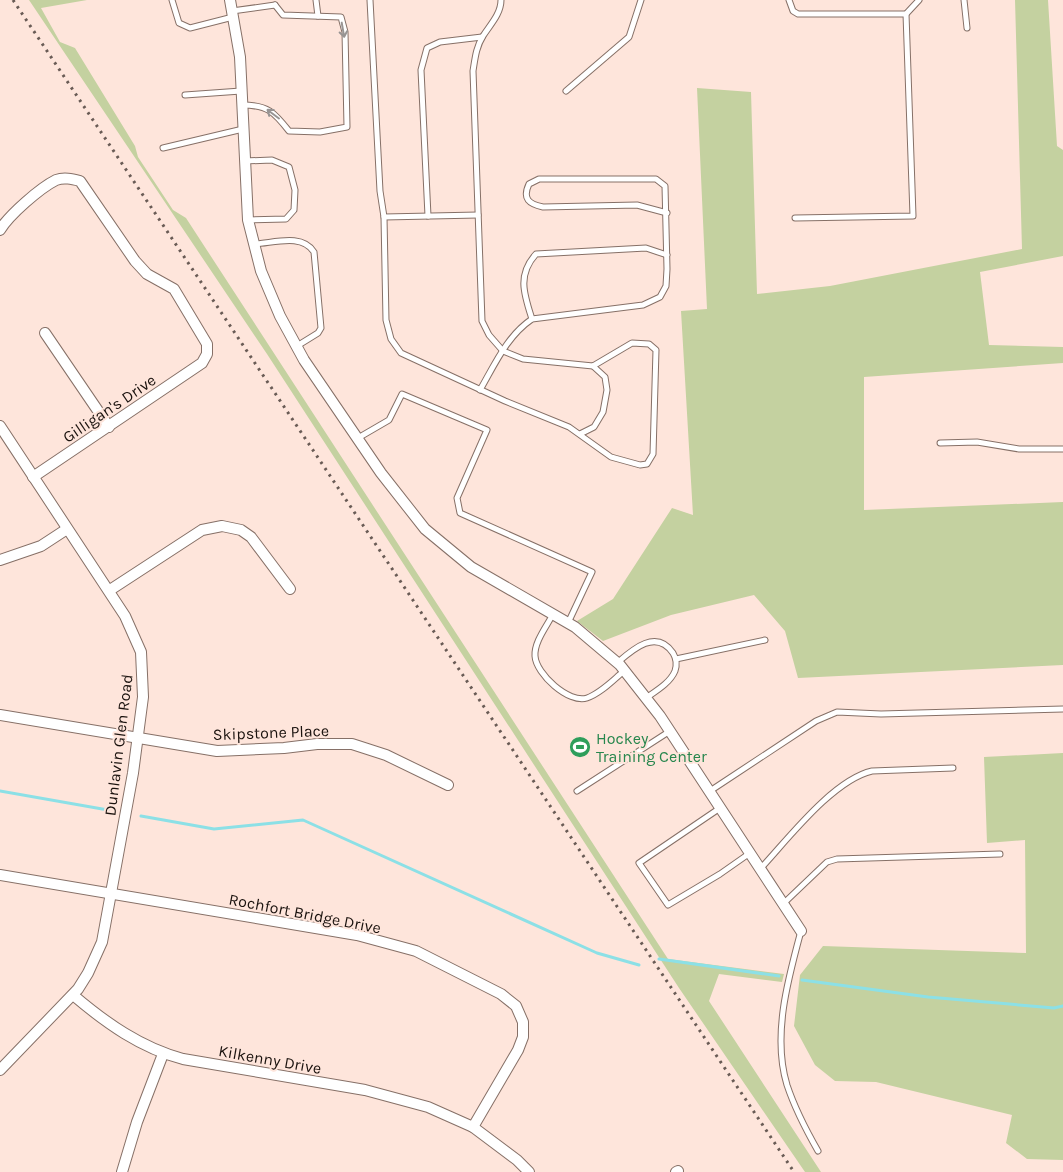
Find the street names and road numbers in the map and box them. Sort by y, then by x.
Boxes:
street label: Gilligan's Drive [59,370,159,446]
street label: Dunlavin Glen Road [100,673,137,817]
street label: Skipstone Place [213,721,329,744]
street label: Rochfort Bridge Drive [227,889,383,938]
street label: Kilkenny Drive [217,1041,323,1078]

